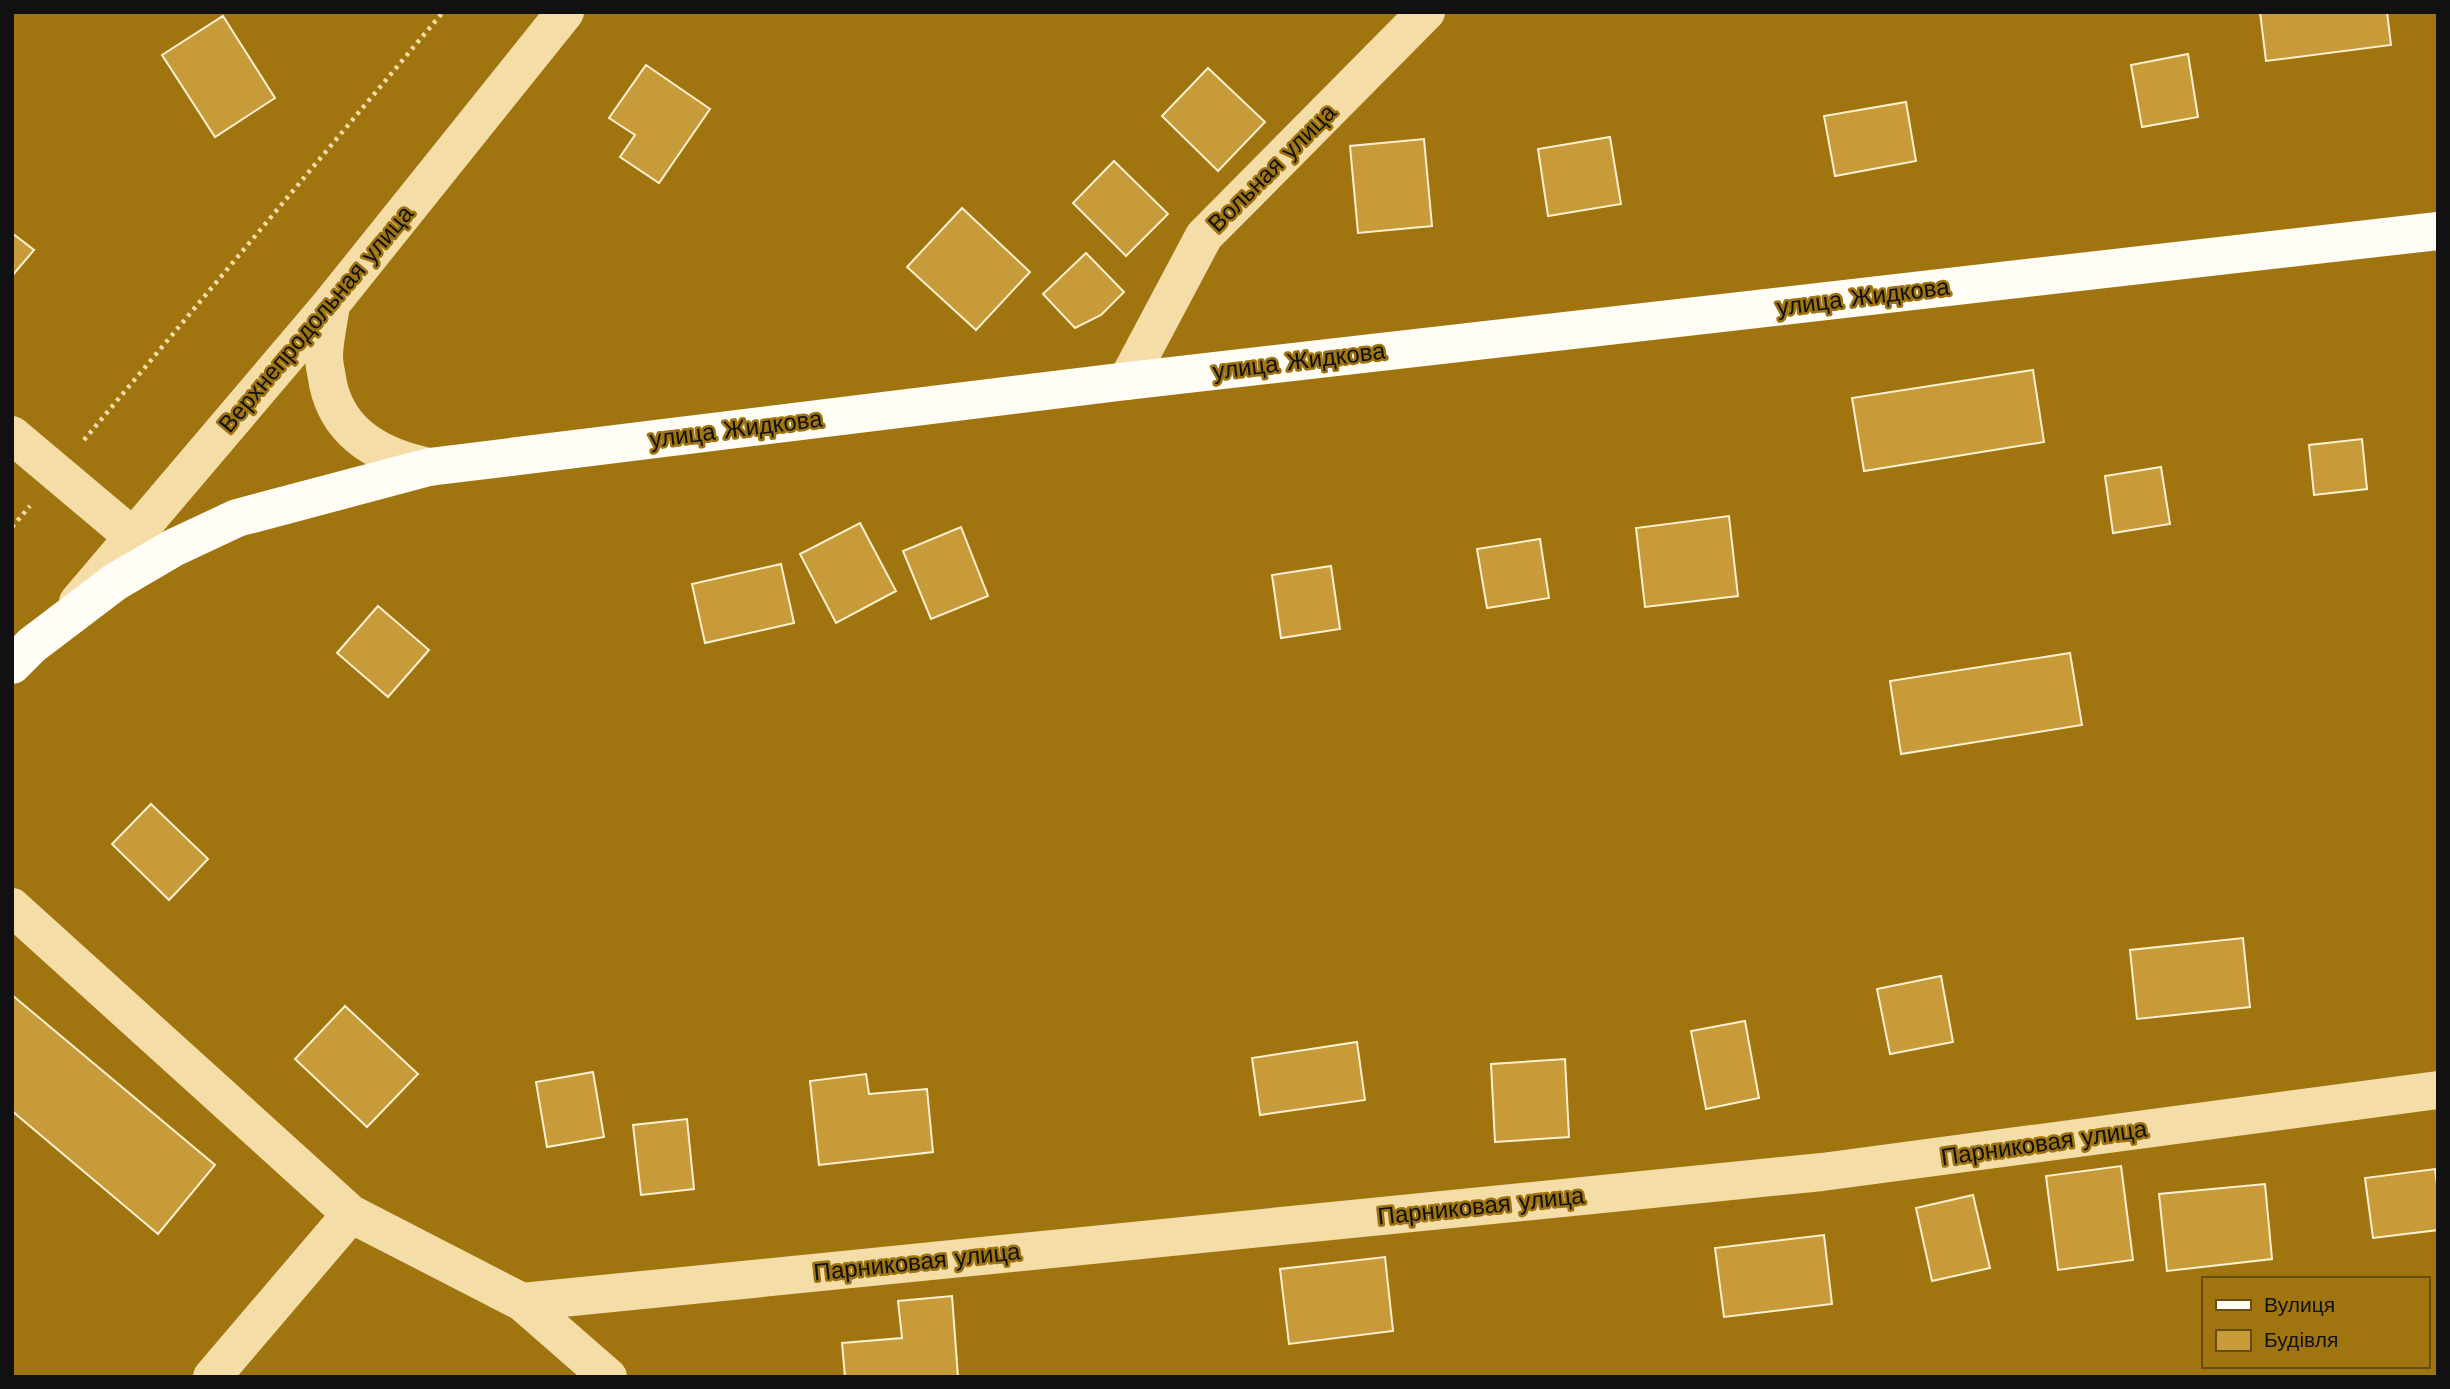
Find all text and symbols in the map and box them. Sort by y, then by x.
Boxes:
street label: Вольная улица [1202,98,1342,238]
street label: Верхнепродольная улица [213,199,419,438]
street label: улица Жидкова [1775,272,1952,321]
street label: улица Жидкова [1211,336,1388,385]
street label: улица Жидкова [648,404,825,453]
street label: Парниковая улица [1939,1115,2149,1171]
street label: Парниковая улица [1376,1181,1586,1231]
street label: Парниковая улица [812,1237,1022,1287]
legend [2202,1277,2429,1368]
text: Вулиця [2264,1292,2335,1317]
text: Будівля [2264,1327,2338,1352]

